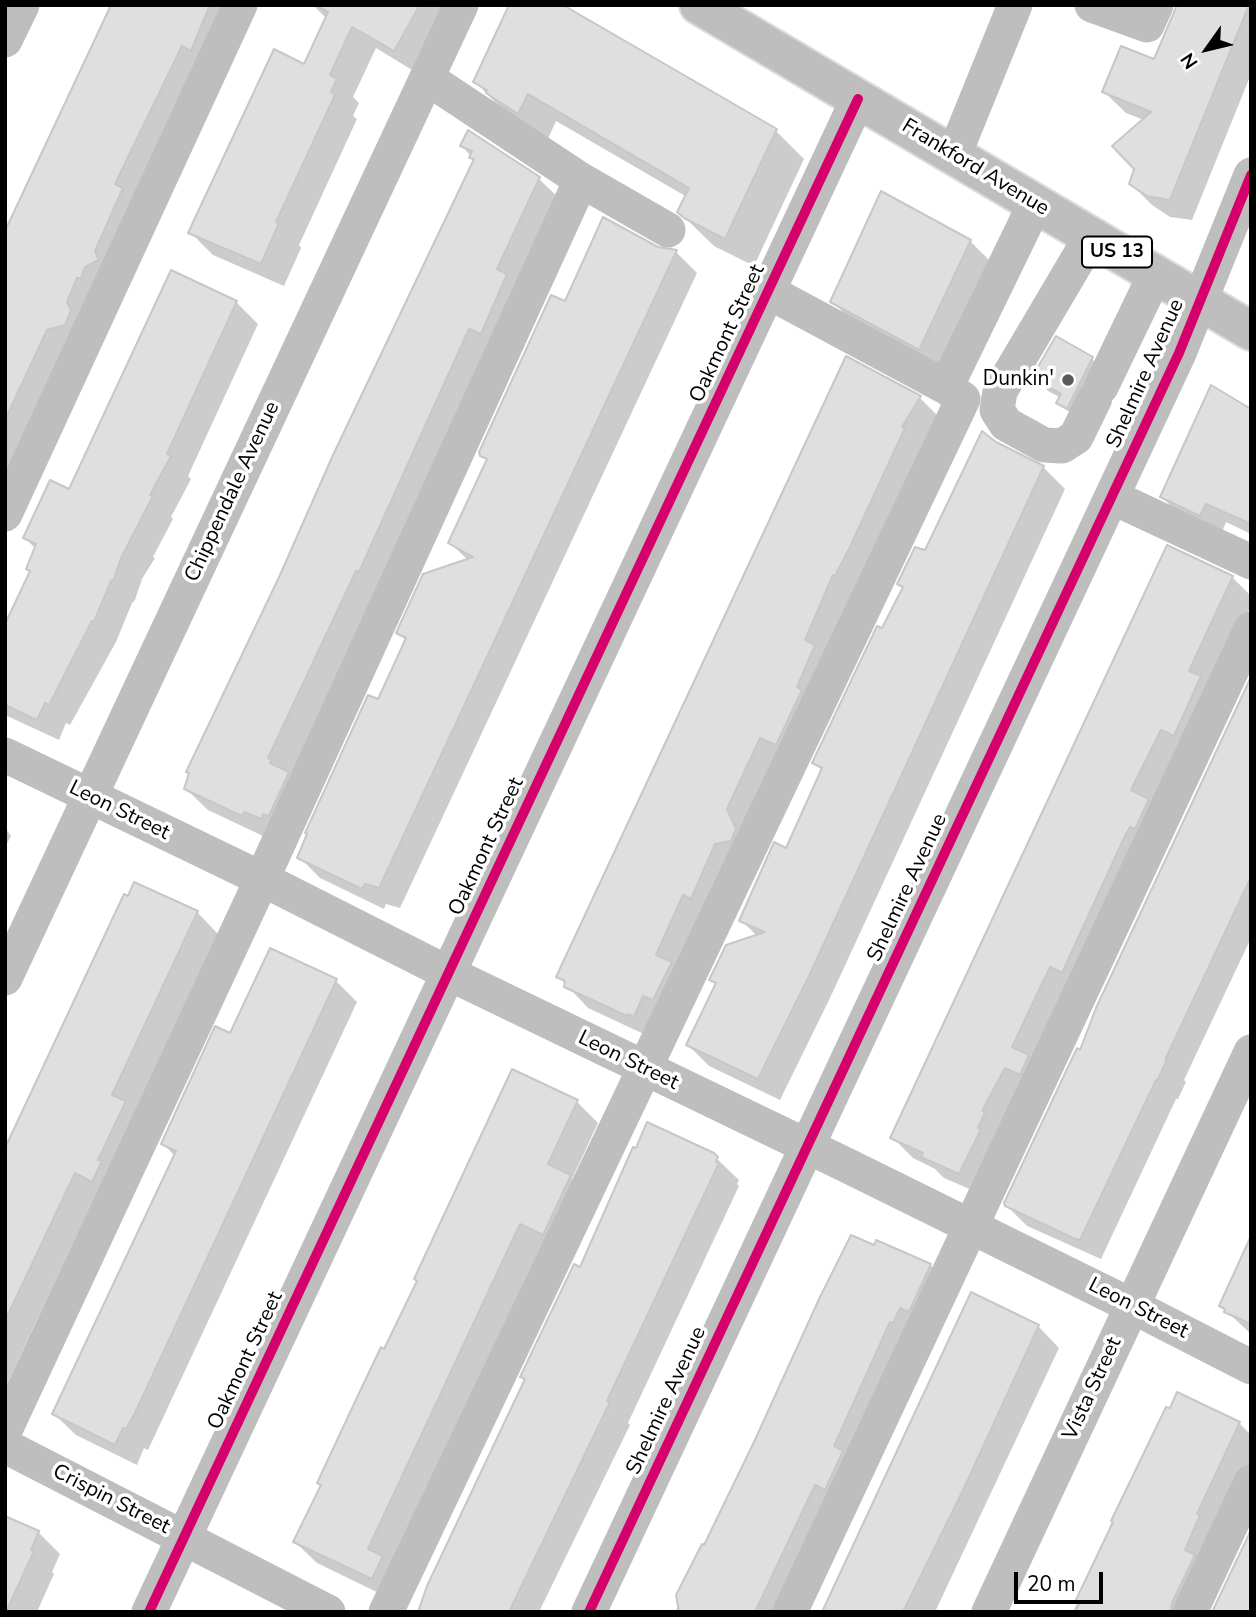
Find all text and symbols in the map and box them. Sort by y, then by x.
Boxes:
north arrow [1172,14,1242,84]
text: N [1175,48,1204,74]
street label: Frankford Avenue [897,114,1053,222]
road number: US 13 [1082,236,1152,268]
street label: Oakmont Street [685,261,771,407]
street label: Shelmire Avenue [1102,296,1190,452]
place label: Dunkin' [983,367,1054,393]
marker: Dunkin' [1060,372,1076,388]
street label: Chippendale Avenue [180,398,286,586]
street label: Oakmont Street [444,774,530,920]
street label: Leon Street [65,776,173,846]
street label: Shelmire Avenue [863,810,953,966]
street label: Leon Street [574,1026,682,1096]
street label: Leon Street [1084,1273,1192,1345]
street label: Oakmont Street [203,1288,289,1434]
street label: Shelmire Avenue [622,1323,712,1479]
street label: Vista Street [1058,1334,1128,1444]
street label: Crispin Street [48,1460,174,1540]
scale bar [1018,1558,1107,1602]
text: 20 m [1027,1570,1076,1598]

